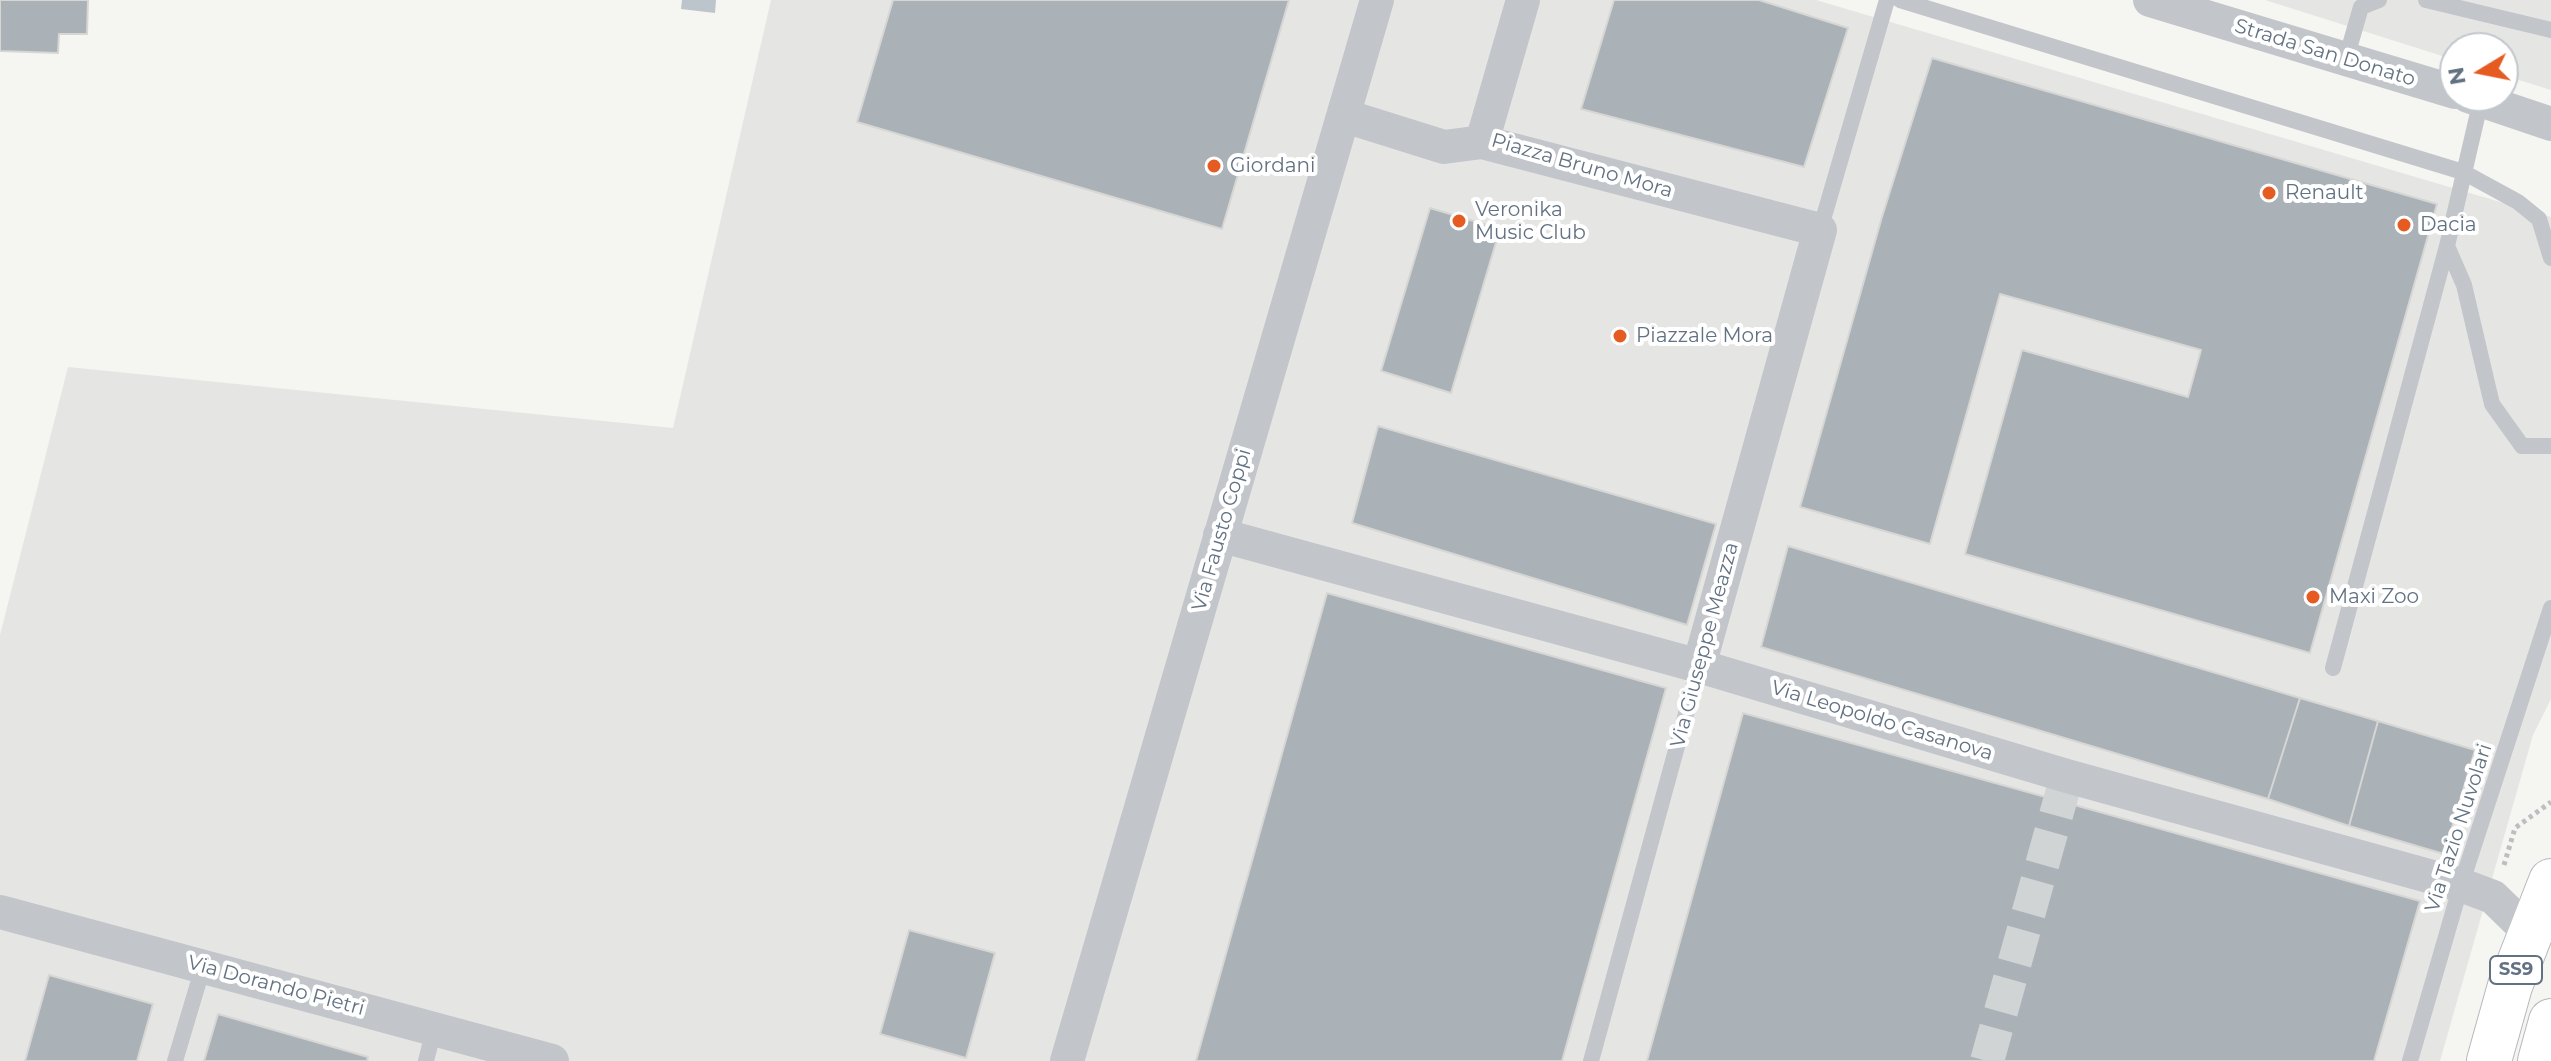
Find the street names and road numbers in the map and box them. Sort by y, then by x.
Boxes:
street label: Strada San Donato [2232,14,2418,92]
street label: Piazza Bruno Mora [1489,129,1675,203]
street label: Via Fausto Coppi [1187,446,1257,614]
street label: Via Giuseppe Meazza [1666,540,1744,750]
street label: Via Leopoldo Casanova [1768,676,1996,766]
street label: Via Tazio Nuvolari [2420,741,2498,915]
street label: Via Dorando Pietri [185,951,367,1021]
road number: SS9 [2490,956,2542,984]

